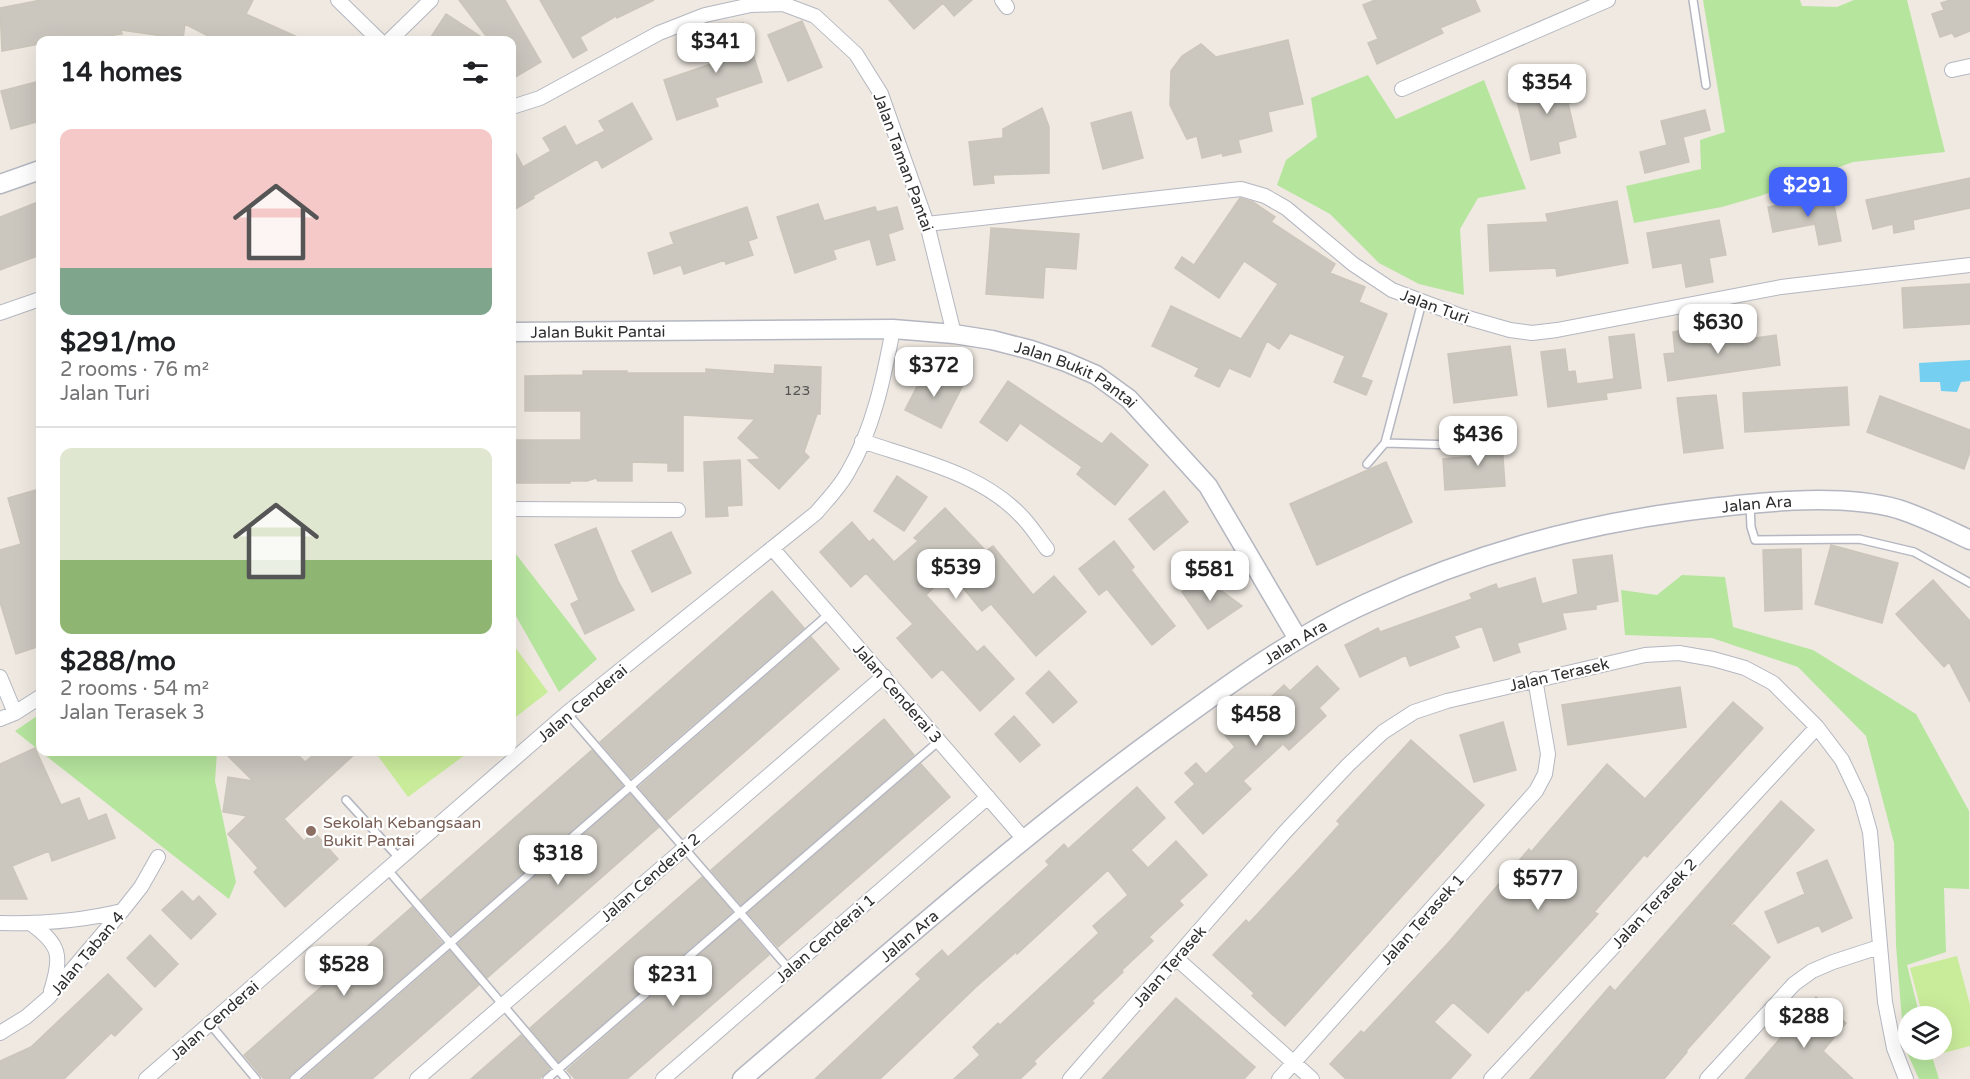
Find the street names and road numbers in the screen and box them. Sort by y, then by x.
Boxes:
street label: Jalan Taman Pantai [869,90,937,235]
street label: Jalan Turi [1397,285,1472,329]
street label: Jalan Bukit Pantai [530,322,666,343]
street label: Jalan Bukit Pantai [1012,337,1141,412]
street label: Jalan Ara [1721,492,1792,518]
street label: Jalan Ara [1260,616,1331,669]
street label: Jalan Cenderai 3 [849,640,946,748]
street label: Jalan Terasek [1507,654,1611,696]
street label: Jalan Cenderai [534,660,632,747]
street label: Jalan Cenderai 2 [597,829,705,926]
street label: Jalan Terasek 2 [1608,854,1702,953]
street label: Jalan Terasek 1 [1377,870,1469,969]
street label: Jalan Cenderai 1 [772,890,880,987]
street label: Jalan Ara [876,906,943,967]
street label: Jalan Taban 4 [47,907,129,1000]
street label: Jalan Terasek [1129,922,1211,1012]
street label: Jalan Cenderai [166,977,263,1065]

